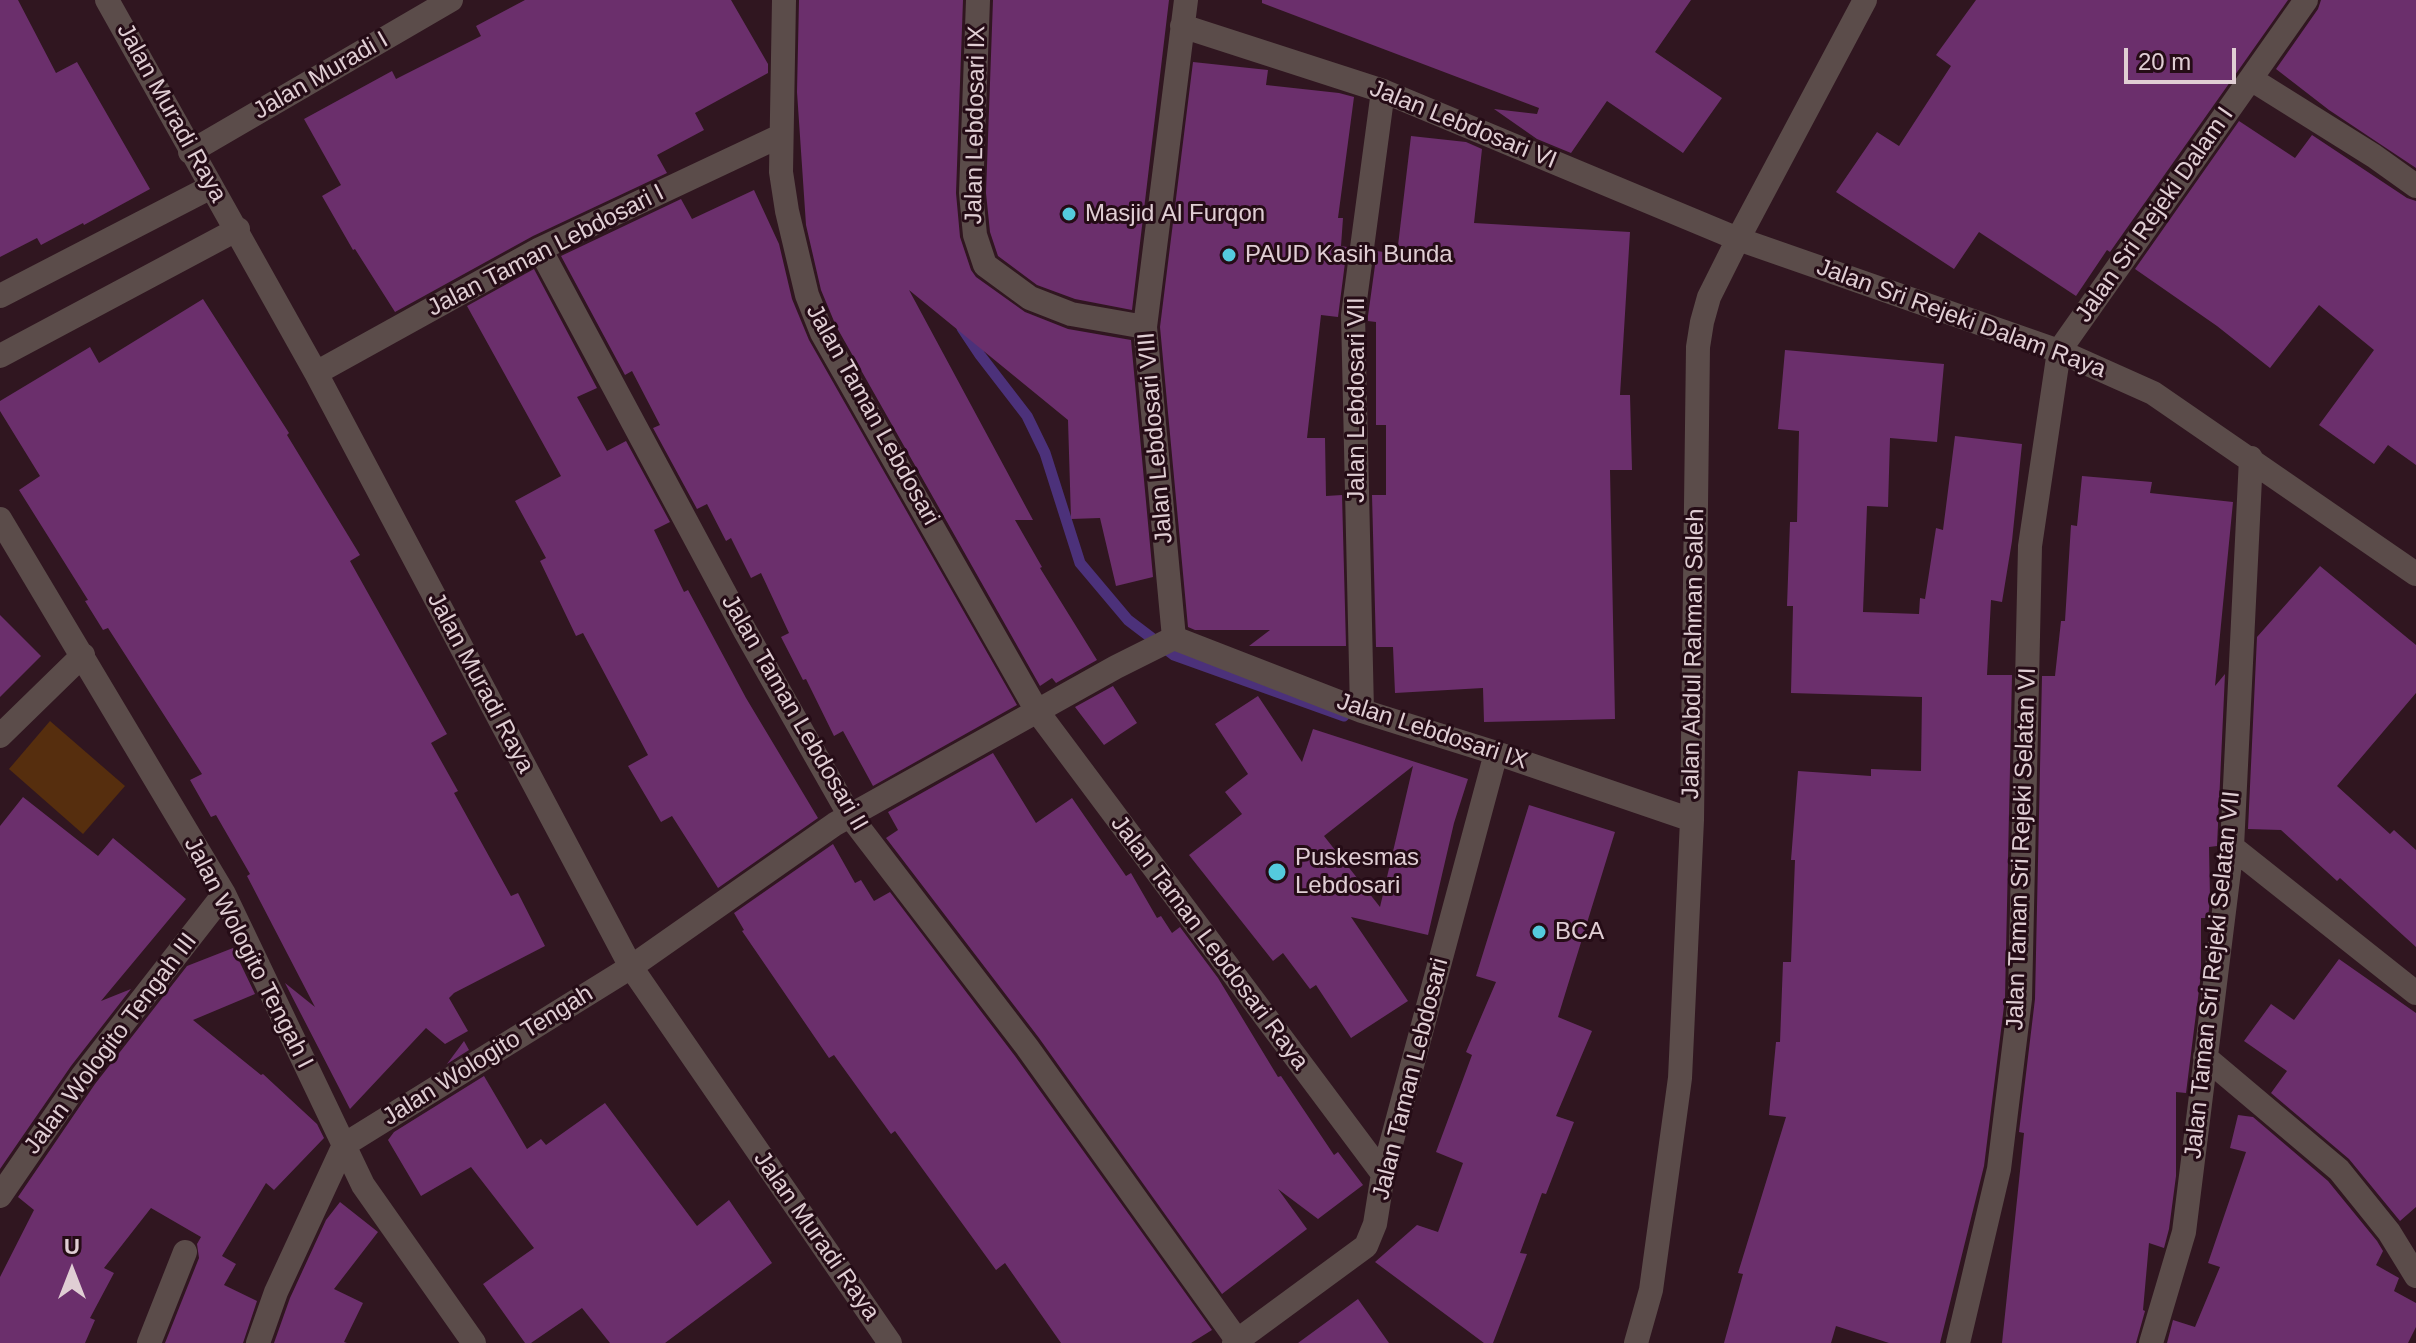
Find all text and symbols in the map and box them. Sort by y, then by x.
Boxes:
street label: Jalan Muradi Raya [110,19,232,207]
street label: Jalan Lebdosari IX [960,25,992,225]
street label: Jalan Muradi I [249,26,393,126]
scale bar [2128,32,2240,82]
text: 20 m [2138,48,2191,75]
street label: Jalan Lebdosari VI [1365,74,1561,176]
street label: Jalan Sri Rejeki Dalam I [2070,102,2240,328]
street label: Jalan Taman Lebdosari I [423,179,669,323]
place label: Masjid Al Furqon [1085,200,1265,228]
marker: Masjid Al Furqon [1060,205,1078,223]
place label: PAUD Kasih Bunda [1245,241,1453,269]
marker: PAUD Kasih Bunda [1220,246,1238,264]
street label: Jalan Sri Rejeki Dalam Raya [1813,253,2109,385]
street label: Jalan Lebdosari VII [1343,297,1371,503]
street label: Jalan Taman Lebdosari [799,299,945,531]
street label: Jalan Lebdosari VIII [1132,331,1180,545]
street label: Jalan Abdul Rahman Saleh [1677,508,1711,800]
street label: Jalan Muradi Raya [420,588,540,778]
street label: Jalan Taman Lebdosari II [714,590,874,836]
street label: Jalan Taman Sri Rejeki Selatan VI [2001,667,2043,1031]
street label: Jalan Lebdosari IX [1333,688,1531,776]
street label: Jalan Taman Sri Rejeki Selatan VII [2179,790,2247,1160]
street label: Jalan Taman Lebdosari Raya [1104,810,1314,1076]
street label: Jalan Wologito Tengah I [177,833,319,1073]
place label: Puskesmas Lebdosari [1295,844,1419,900]
marker: Puskesmas Lebdosari [1266,861,1288,883]
place label: BCA [1555,918,1604,946]
marker: BCA [1530,923,1548,941]
street label: Jalan Wologito Tengah III [19,928,203,1160]
street label: Jalan Taman Lebdosari [1367,955,1455,1203]
street label: Jalan Wologito Tengah [378,980,598,1132]
street label: Jalan Muradi Raya [747,1146,885,1326]
north arrow [32,1231,112,1311]
text: U [64,1234,80,1259]

